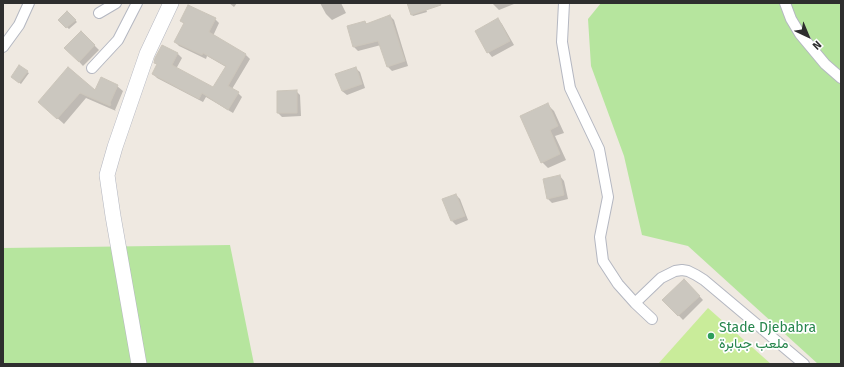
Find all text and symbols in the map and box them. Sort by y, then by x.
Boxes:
north arrow [788,16,828,56]
text: N [810,38,824,52]
place label: Stade Djebabra ملعب جبابرة [719,320,816,352]
marker: Stade Djebabra ملعب جبابرة [706,331,716,341]

